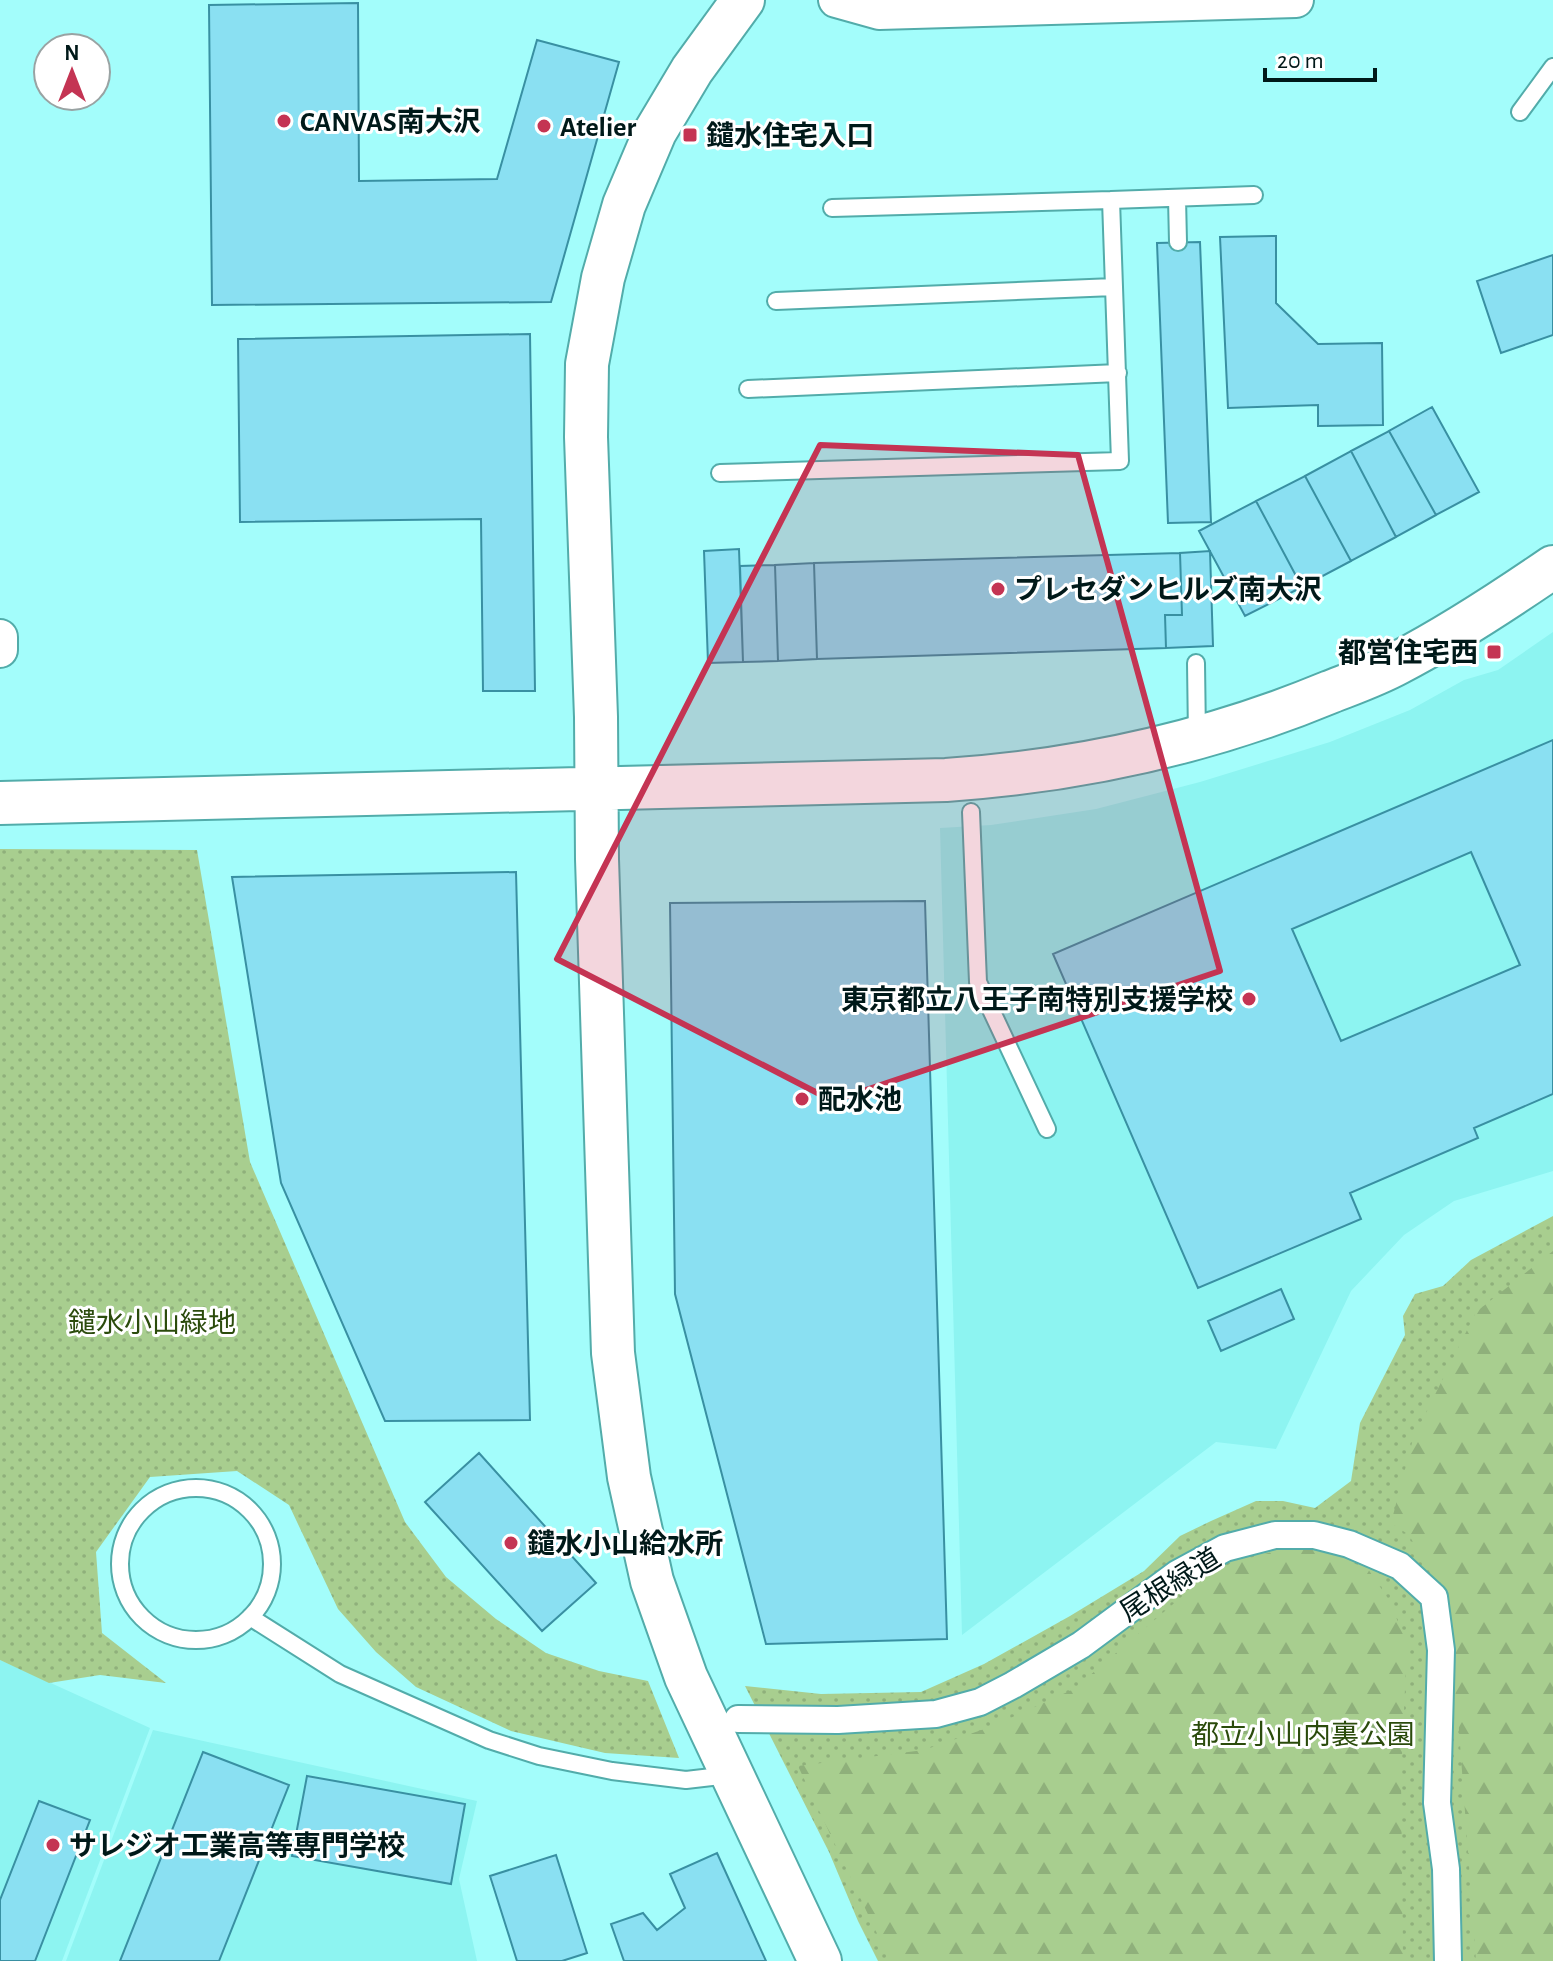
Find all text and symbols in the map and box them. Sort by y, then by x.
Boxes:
north arrow [32,32,112,112]
scale bar [1265,32,1375,82]
text: N [64,42,80,64]
text: 20 m [1277,49,1324,73]
place label: CANVAS南大沢 [300,107,481,137]
marker: CANVAS南大沢 [275,112,293,130]
place label: Atelier [560,114,637,142]
marker: Atelier [535,117,553,135]
place label: 鑓水住宅入口 [706,121,874,151]
marker: 鑓水住宅入口 [681,126,699,144]
place label: プレセダンヒルズ南大沢 [1014,574,1322,605]
marker: プレセダンヒルズ南大沢 [989,580,1007,598]
place label: 都営住宅西 [1338,638,1478,668]
marker: 都営住宅西 [1485,643,1503,661]
place label: 東京都立八王子南特別支援学校 [841,985,1233,1015]
marker: 東京都立八王子南特別支援学校 [1240,990,1258,1008]
place label: 配水池 [818,1085,902,1115]
marker: 配水池 [793,1090,811,1108]
park label: 鑓水小山緑地 [68,1308,236,1338]
place label: 鑓水小山給水所 [527,1529,723,1559]
marker: 鑓水小山給水所 [502,1534,520,1552]
street label: 尾根緑道 [1115,1542,1226,1627]
park label: 都立小山内裏公園 [1191,1720,1415,1750]
place label: サレジオ工業高等専門学校 [69,1830,405,1861]
marker: サレジオ工業高等専門学校 [44,1836,62,1854]

